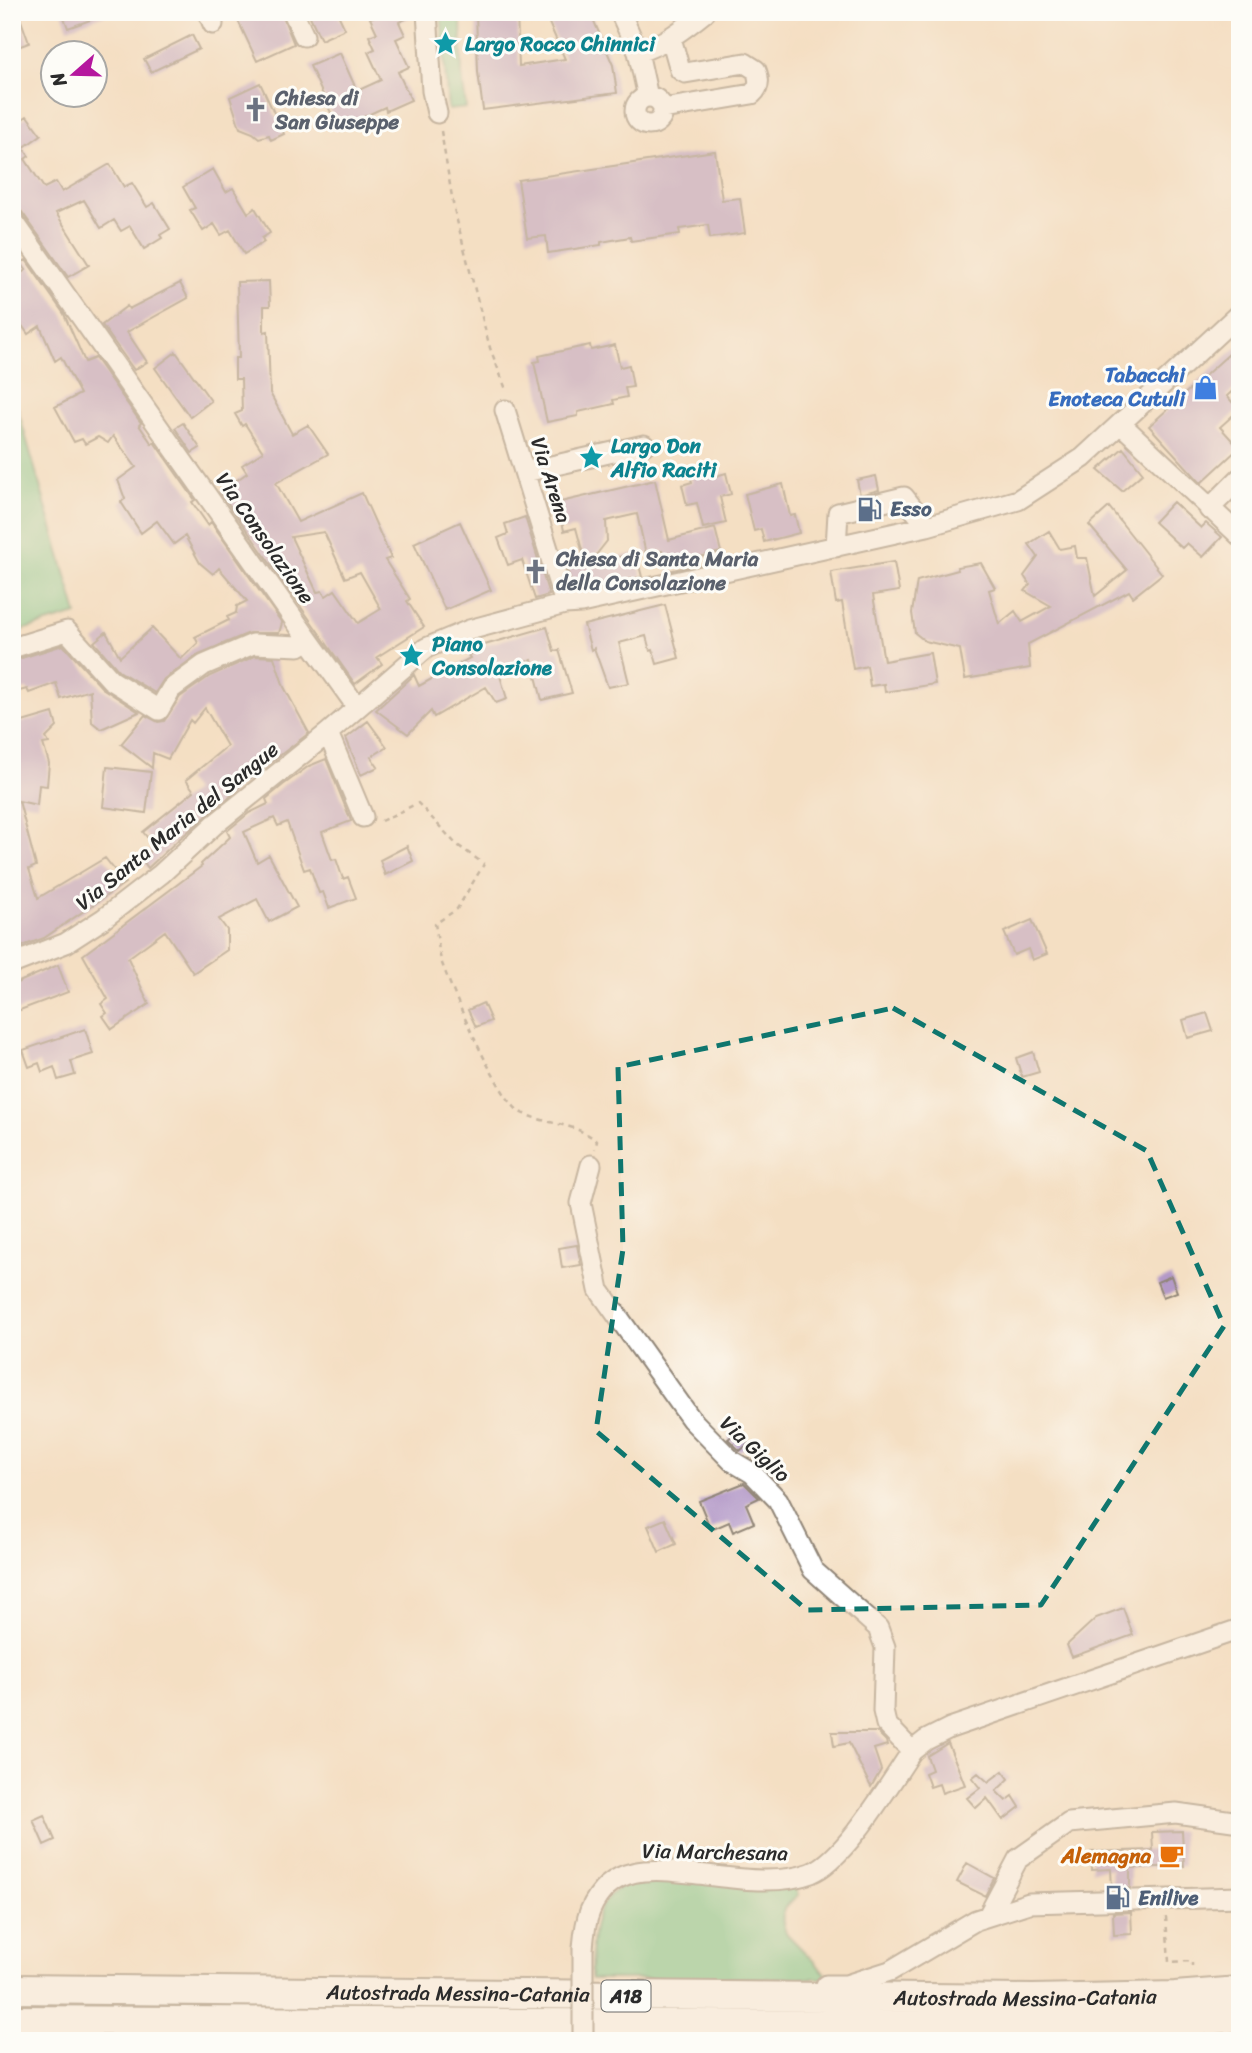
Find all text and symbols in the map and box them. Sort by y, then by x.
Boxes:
place label: Largo Rocco Chinnici [465,25,656,63]
place icon: Largo Rocco Chinnici [431,30,459,58]
north arrow [38,38,108,108]
text: N [40,67,77,92]
place label: Chiesa di San Giuseppe [274,79,399,141]
church icon: Chiesa di San Giuseppe [241,96,269,124]
place label: Tabacchi Enoteca Cutuli [1048,356,1186,418]
shop icon: Tabacchi Enoteca Cutuli [1191,373,1219,401]
place label: Largo Don Alfio Raciti [610,427,717,489]
street label: Via Arena [519,432,583,528]
place icon: Largo Don Alfio Raciti [577,444,605,472]
street label: Via Consolazione [205,464,325,612]
place label: Esso [890,490,932,528]
fuel station icon: Esso [856,495,884,523]
place label: Chiesa di Santa Maria della Consolazione [555,540,759,602]
church icon: Chiesa di Santa Maria della Consolazione [522,557,550,585]
place label: Piano Consolazione [431,625,553,687]
place icon: Piano Consolazione [398,642,426,670]
street label: Via Santa Maria del Sangue [67,731,288,921]
street label: Via Giglio [711,1406,800,1493]
street label: Via Marchesana [642,1832,789,1872]
place label: Alemagna [1060,1837,1151,1875]
cafe icon: Alemagna [1157,1842,1185,1870]
place label: Enilive [1138,1879,1199,1917]
fuel station icon: Enilive [1104,1884,1132,1912]
street label: Autostrada Messina-Catania [325,1973,590,2014]
street label: Autostrada Messina-Catania [892,1977,1157,2018]
road number: A18 [602,1980,650,2012]

